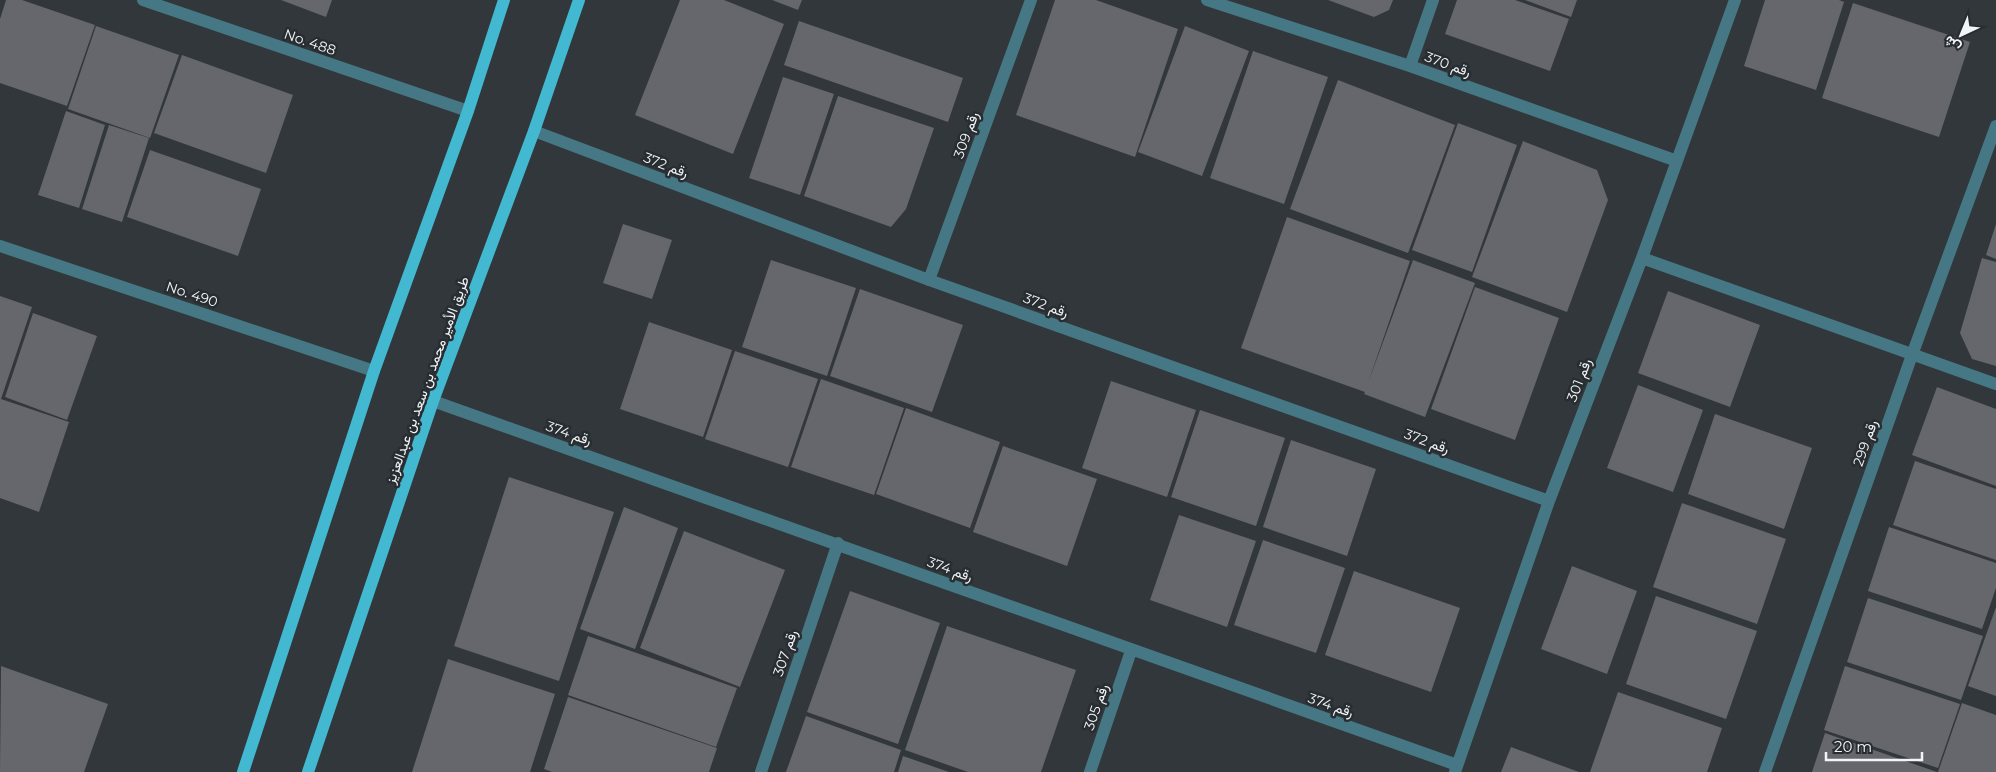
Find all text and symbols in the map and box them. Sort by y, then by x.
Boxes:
north arrow [1936,10,1986,60]
street label: No. 488 [282,25,338,59]
text: ش [1940,32,1964,57]
street label: رقم 370 [1422,47,1474,81]
street label: رقم 309 [949,109,983,161]
street label: رقم 372 [641,148,691,182]
street label: طريق الأمير محمد بن سعد بن عبدالعزيز [381,274,473,487]
street label: No. 490 [164,277,220,311]
street label: رقم 372 [1021,289,1071,322]
street label: رقم 301 [1563,356,1596,404]
street label: رقم 374 [544,417,594,449]
street label: رقم 299 [1849,417,1881,469]
street label: رقم 372 [1402,425,1452,458]
street label: رقم 374 [925,552,975,586]
street label: رقم 307 [769,627,801,679]
street label: رقم 305 [1080,681,1112,733]
street label: رقم 374 [1306,689,1356,721]
scale bar [1826,730,1922,762]
text: 20 m [1834,737,1872,756]

